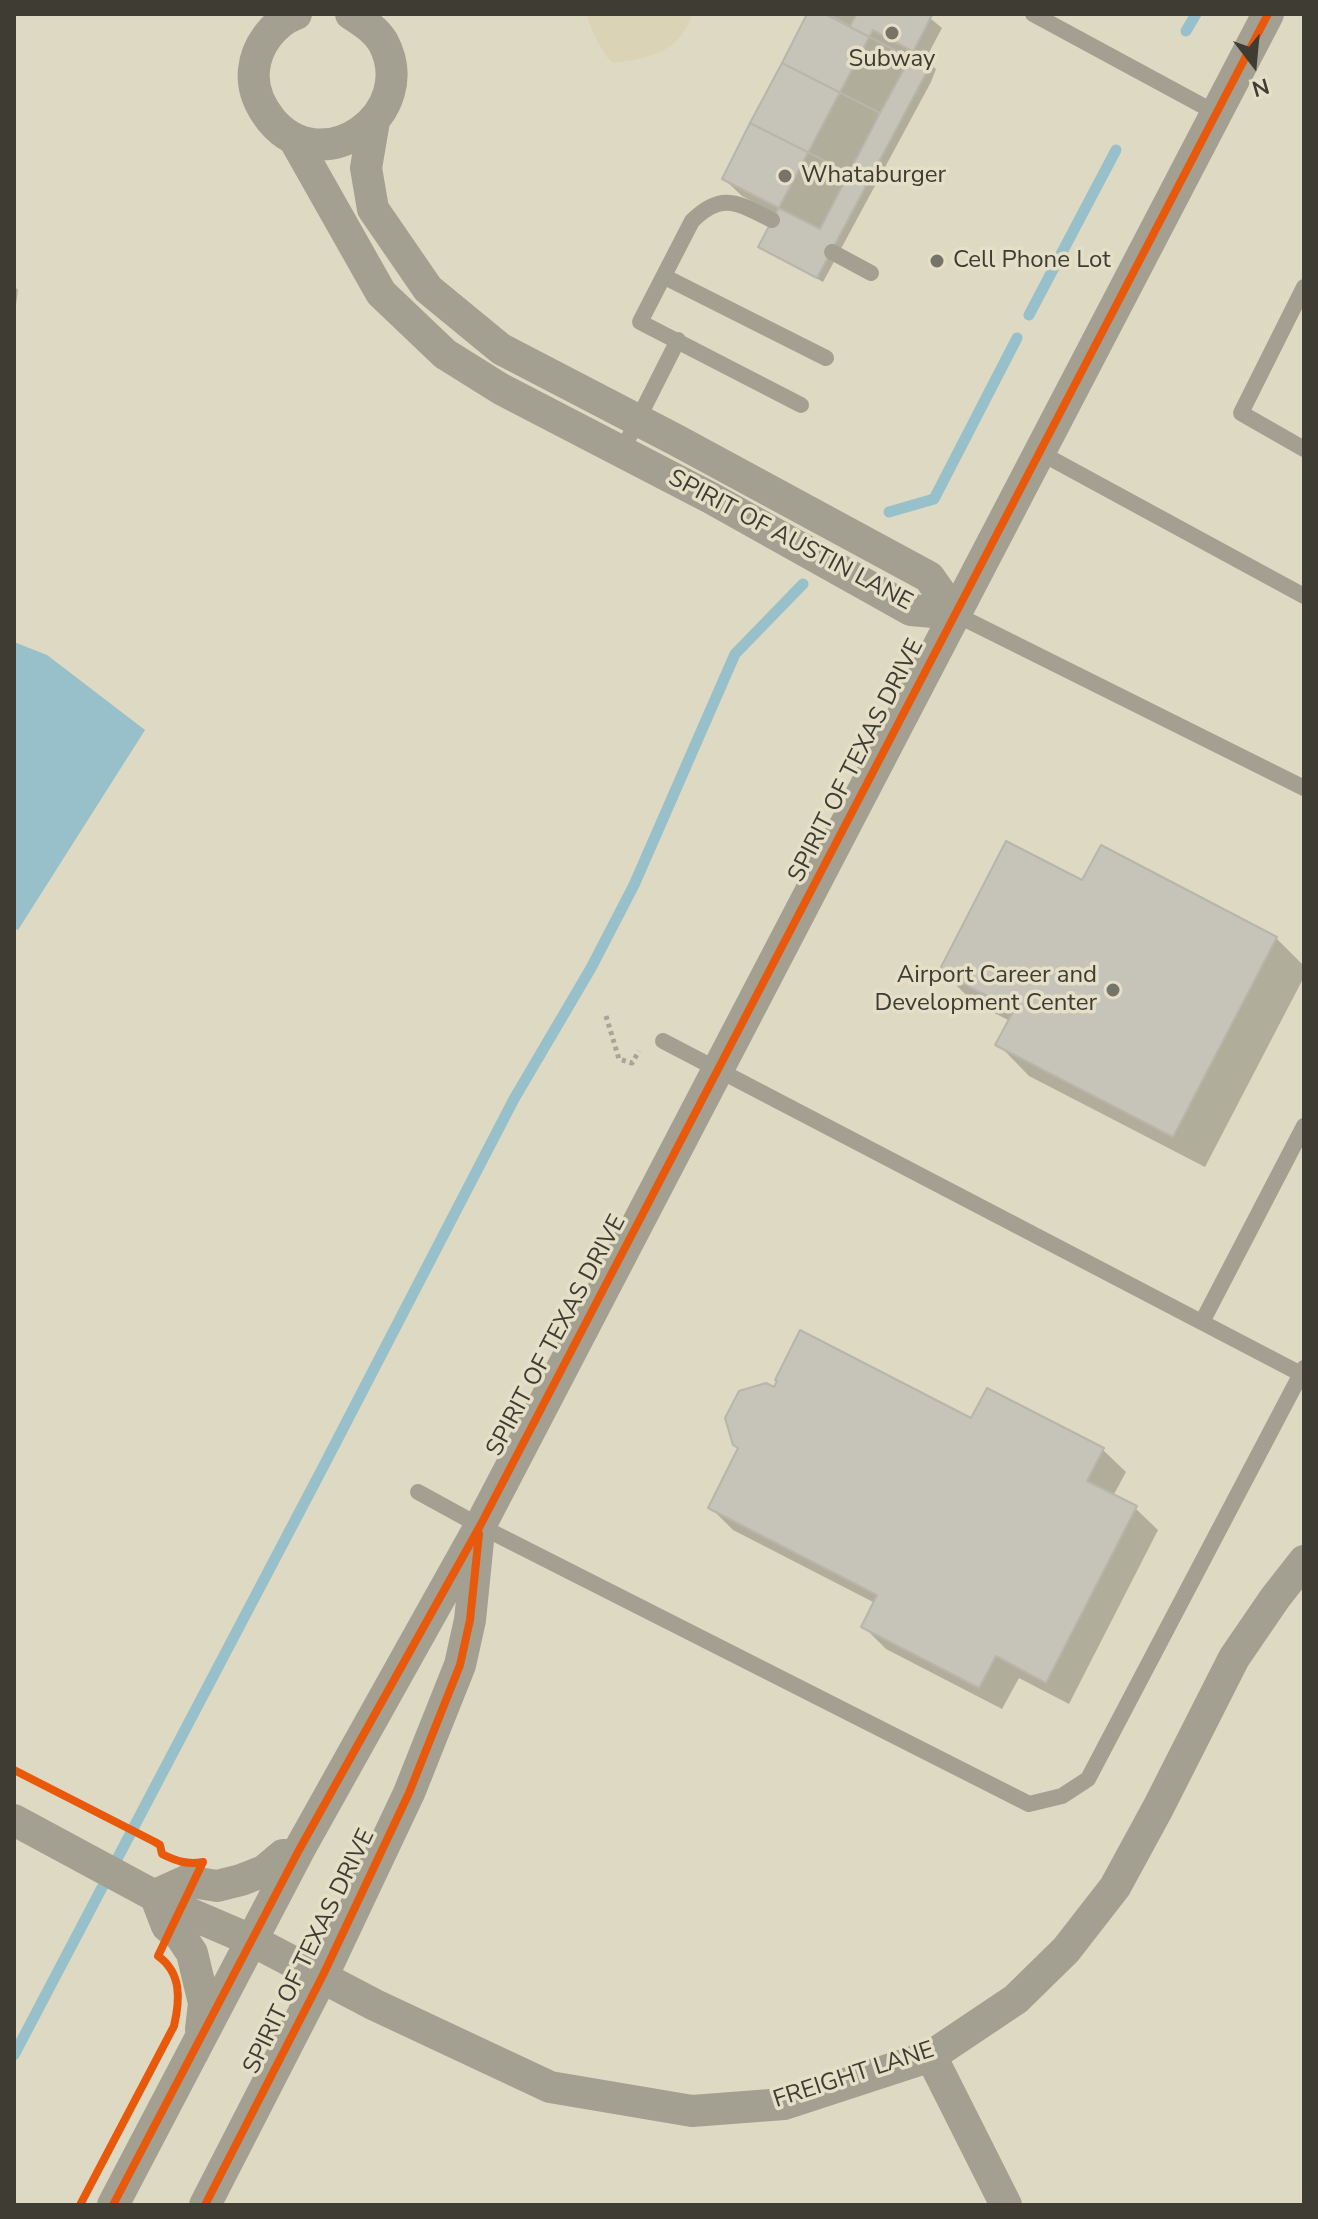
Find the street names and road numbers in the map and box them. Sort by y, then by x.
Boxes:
street label: SPIRIT OF AUSTIN LANE [663,464,917,618]
street label: SPIRIT OF TEXAS DRIVE [783,635,931,887]
street label: SPIRIT OF TEXAS DRIVE [481,1211,633,1461]
street label: SPIRIT OF TEXAS DRIVE [238,1825,382,2079]
street label: FREIGHT LANE [770,2036,938,2116]

